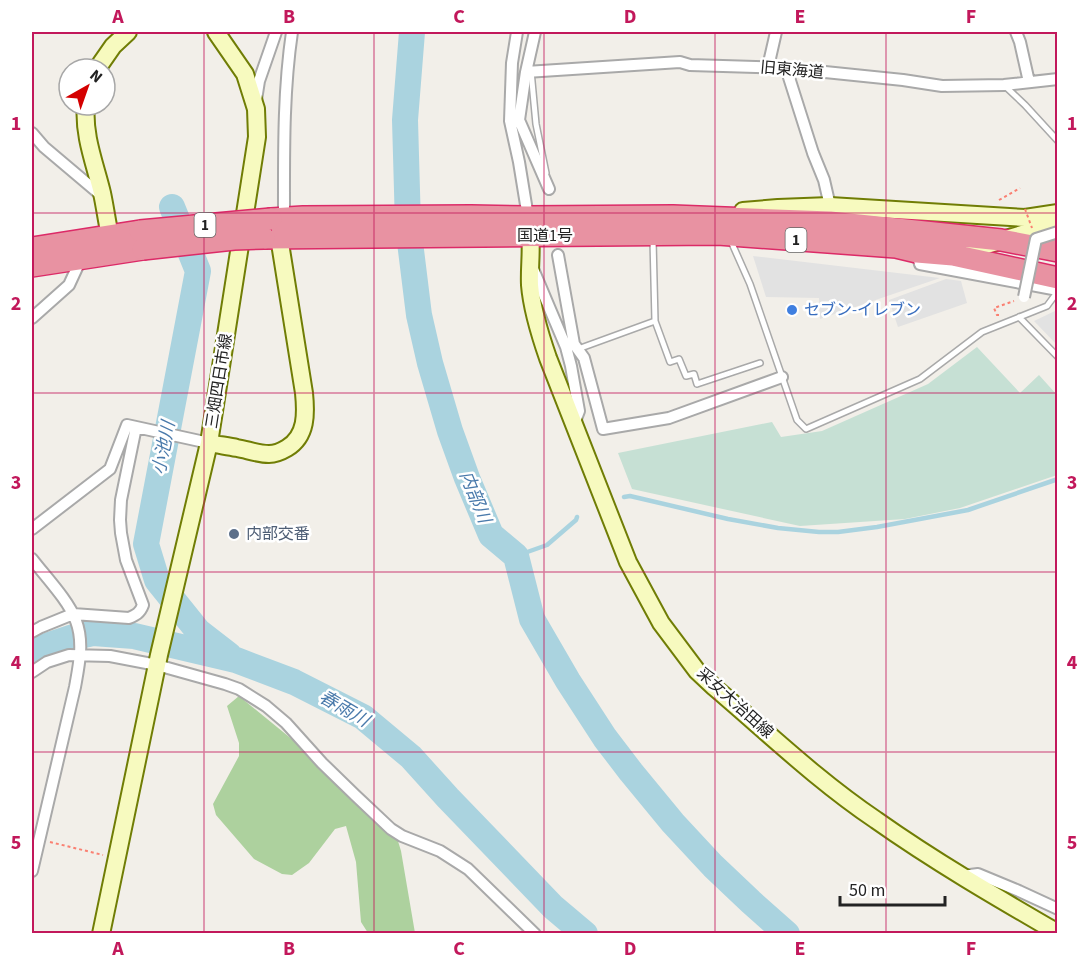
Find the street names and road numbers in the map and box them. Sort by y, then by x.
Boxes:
street label: 旧東海道 [759,56,825,84]
road number: 1 [194,213,216,237]
street label: 国道1号 [517,225,573,247]
road number: 1 [786,228,806,252]
street label: 三畑四日市線 [201,332,237,430]
street label: 采女大治田線 [692,663,778,743]

